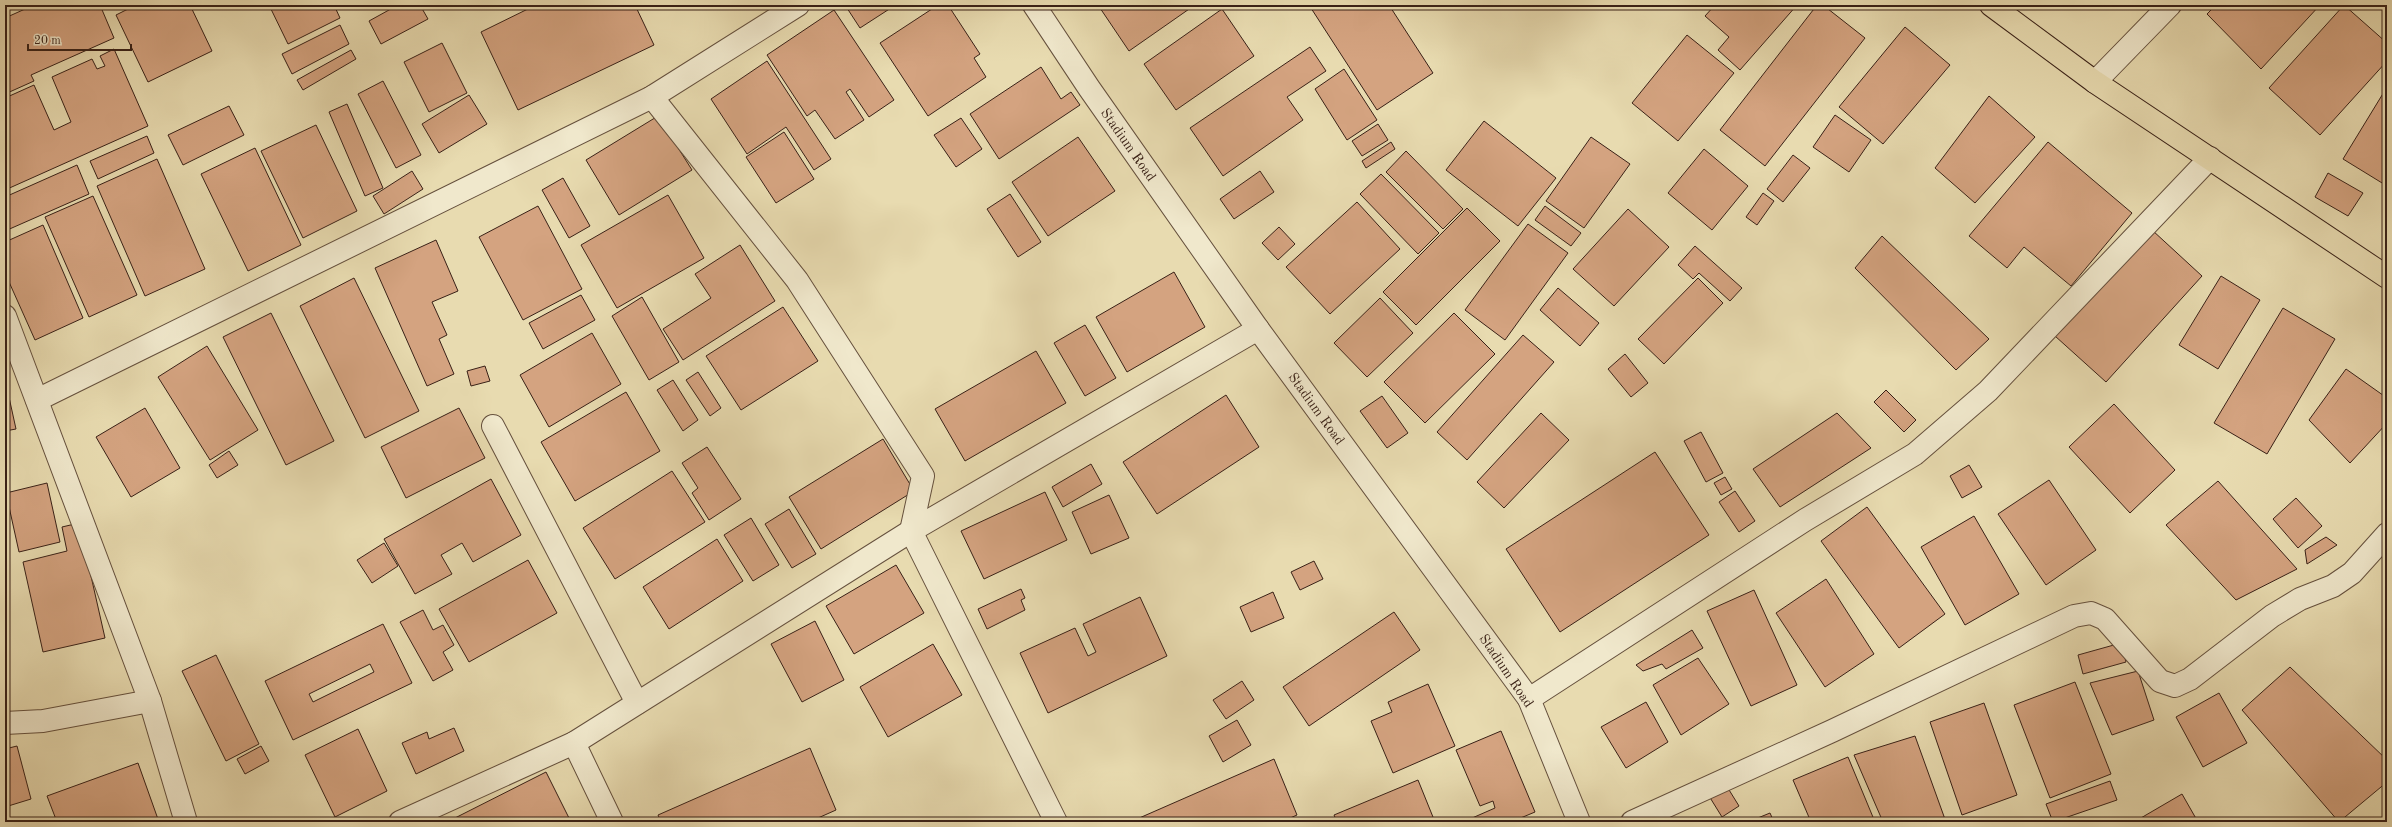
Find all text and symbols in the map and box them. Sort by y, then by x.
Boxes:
scale bar [28,26,131,52]
text: 20 m [34,35,61,47]
street label: Stadium Road [1098,106,1158,184]
street label: Stadium Road [1285,370,1347,448]
street label: Stadium Road [1476,632,1536,710]

